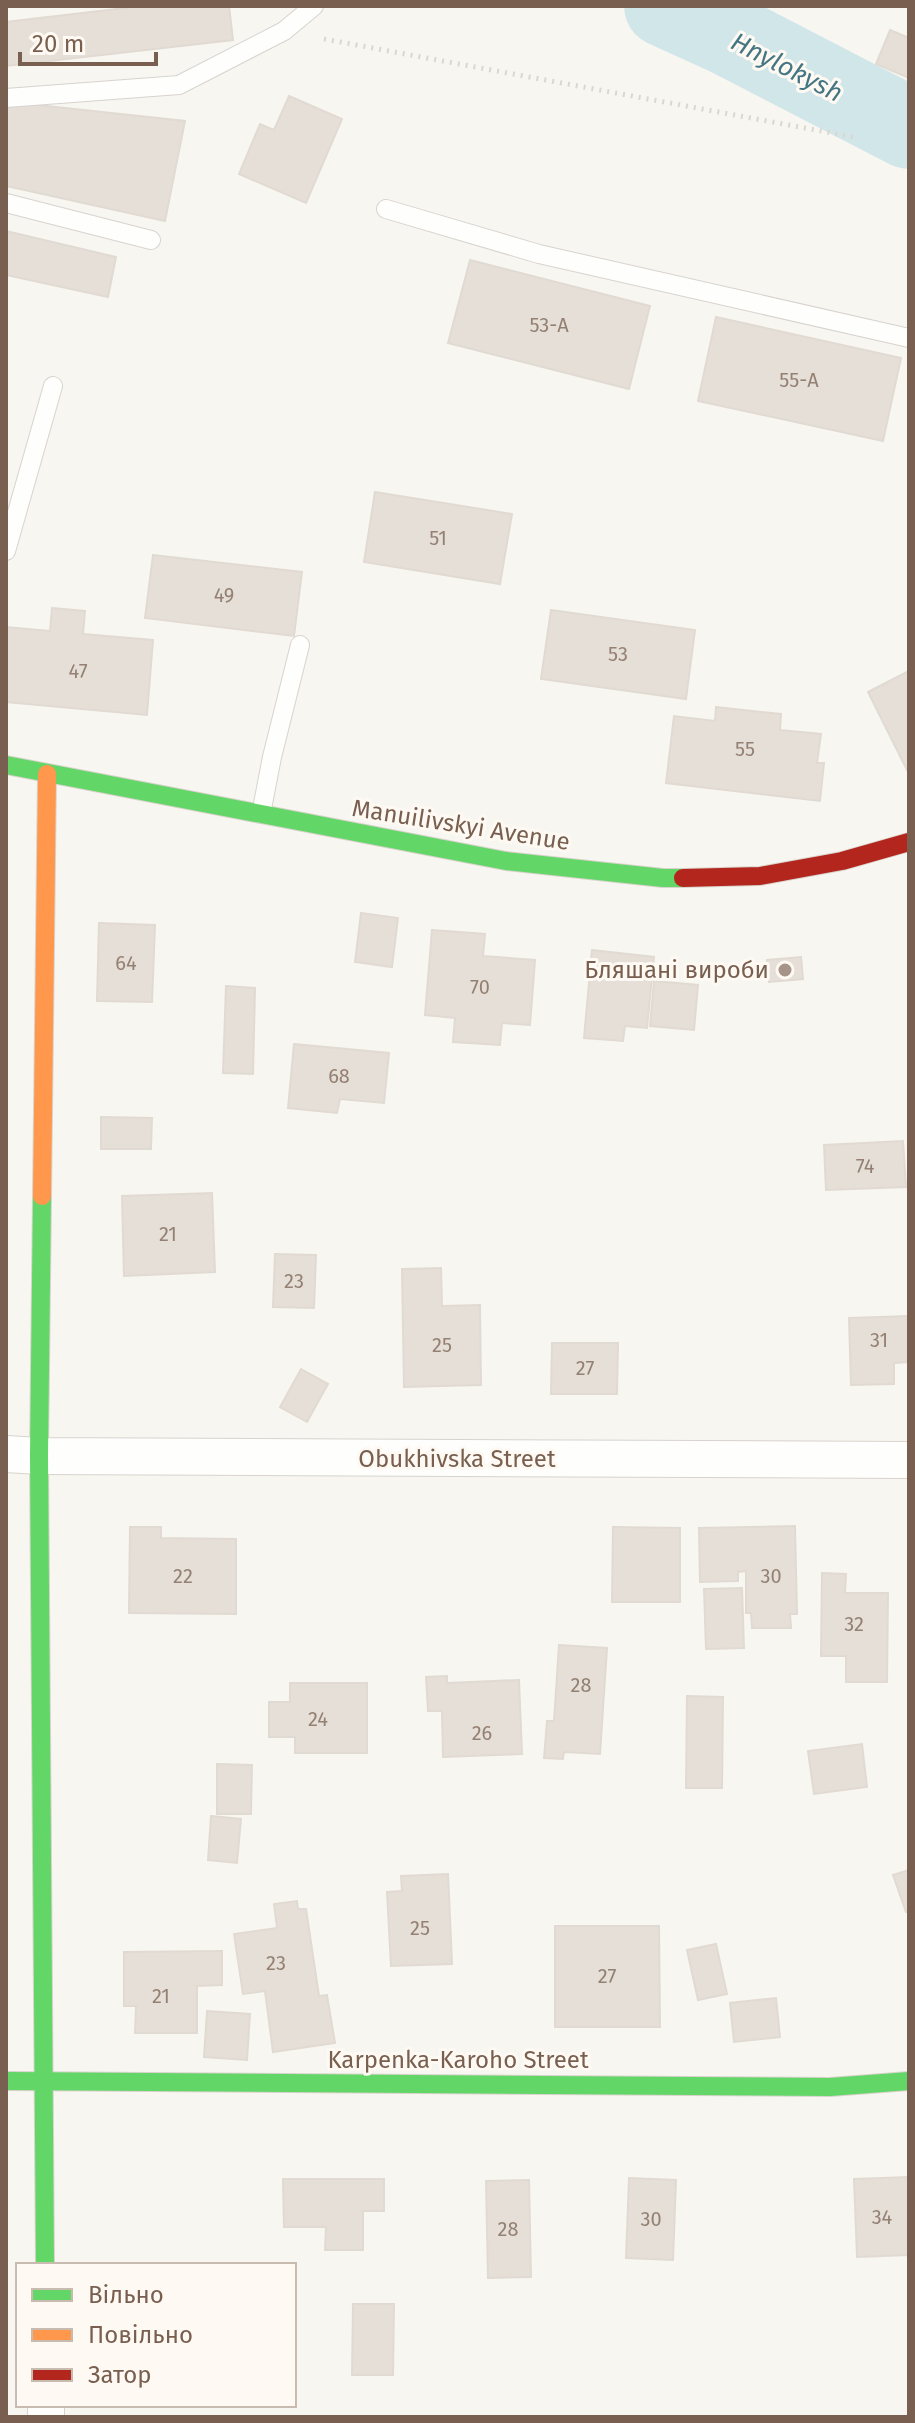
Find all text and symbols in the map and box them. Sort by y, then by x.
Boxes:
scale bar [20,16,156,66]
water label: Hnylokysh [726,26,848,109]
text: 20 m [32,30,84,58]
house number: 53-А [529,313,569,337]
house number: 55-А [779,368,819,392]
house number: 51 [429,526,447,550]
house number: 49 [214,583,234,607]
house number: 53 [608,642,628,666]
house number: 47 [68,659,88,683]
house number: 55 [735,737,755,761]
street label: Manuilivskyi Avenue [350,794,572,856]
house number: 64 [115,951,137,975]
place label: Бляшані вироби [584,956,769,984]
marker: Бляшані вироби [776,961,794,979]
house number: 70 [470,975,490,999]
house number: 68 [328,1064,350,1088]
house number: 74 [856,1154,875,1178]
house number: 21 [159,1222,177,1246]
house number: 23 [284,1269,304,1293]
house number: 31 [870,1328,888,1352]
house number: 25 [432,1333,452,1357]
house number: 27 [576,1356,594,1380]
street label: Obukhivska Street [358,1445,556,1473]
house number: 22 [173,1564,193,1588]
house number: 30 [760,1564,782,1588]
house number: 32 [844,1612,864,1636]
house number: 28 [571,1673,591,1697]
house number: 24 [308,1707,328,1731]
house number: 26 [472,1721,492,1745]
house number: 25 [410,1916,430,1940]
house number: 23 [266,1951,286,1975]
house number: 27 [598,1964,616,1988]
house number: 21 [152,1984,170,2008]
street label: Karpenka-Karoho Street [327,2046,589,2074]
house number: 34 [872,2205,893,2229]
house number: 30 [640,2207,662,2231]
house number: 28 [498,2217,518,2241]
legend [16,2263,296,2407]
text: Вільно [88,2281,164,2309]
text: Повільно [88,2321,193,2349]
text: Затор [88,2361,152,2389]

